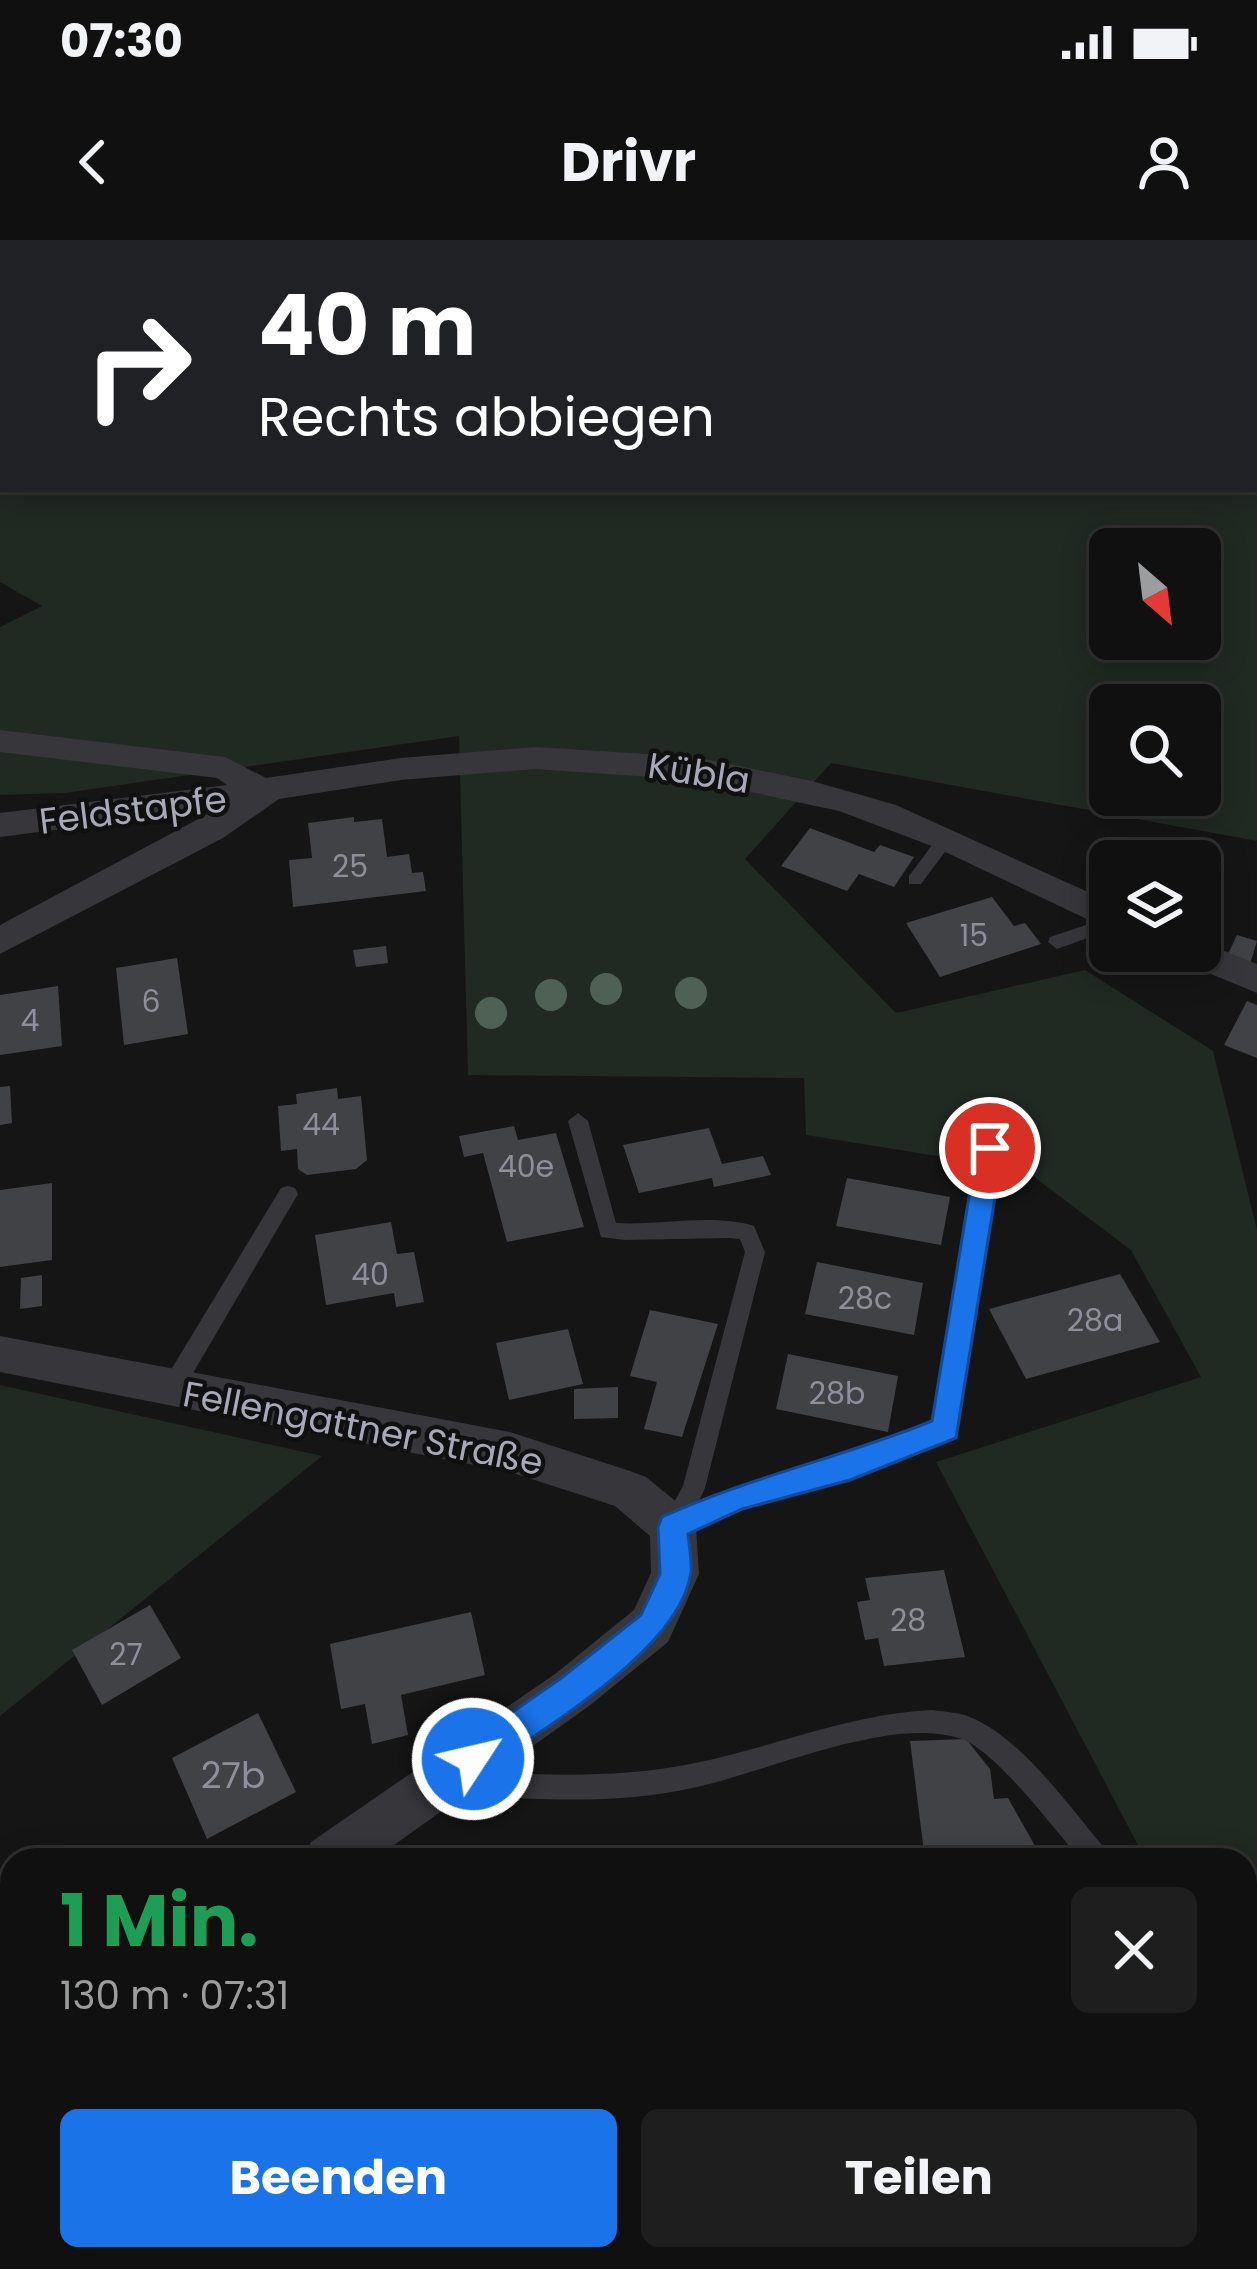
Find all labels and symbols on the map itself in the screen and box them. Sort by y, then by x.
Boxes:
north arrow [1089,528,1221,660]
street label: Kübla [645,740,753,806]
street label: Feldstapfe [36,773,230,847]
house number: 25 [332,845,368,888]
house number: 15 [960,914,988,957]
house number: 6 [141,980,161,1023]
house number: 4 [21,999,39,1042]
pin [939,1097,1041,1199]
house number: 44 [302,1103,340,1146]
house number: 40e [498,1145,554,1188]
house number: 40 [351,1253,389,1296]
house number: 28c [838,1277,892,1320]
house number: 28a [1067,1299,1123,1342]
street label: Fellengattner Straße [179,1368,547,1488]
house number: 28b [809,1372,865,1415]
house number: 28 [890,1599,926,1642]
house number: 27 [109,1633,143,1676]
position arrow [410,1696,536,1822]
house number: 27b [201,1750,265,1801]

